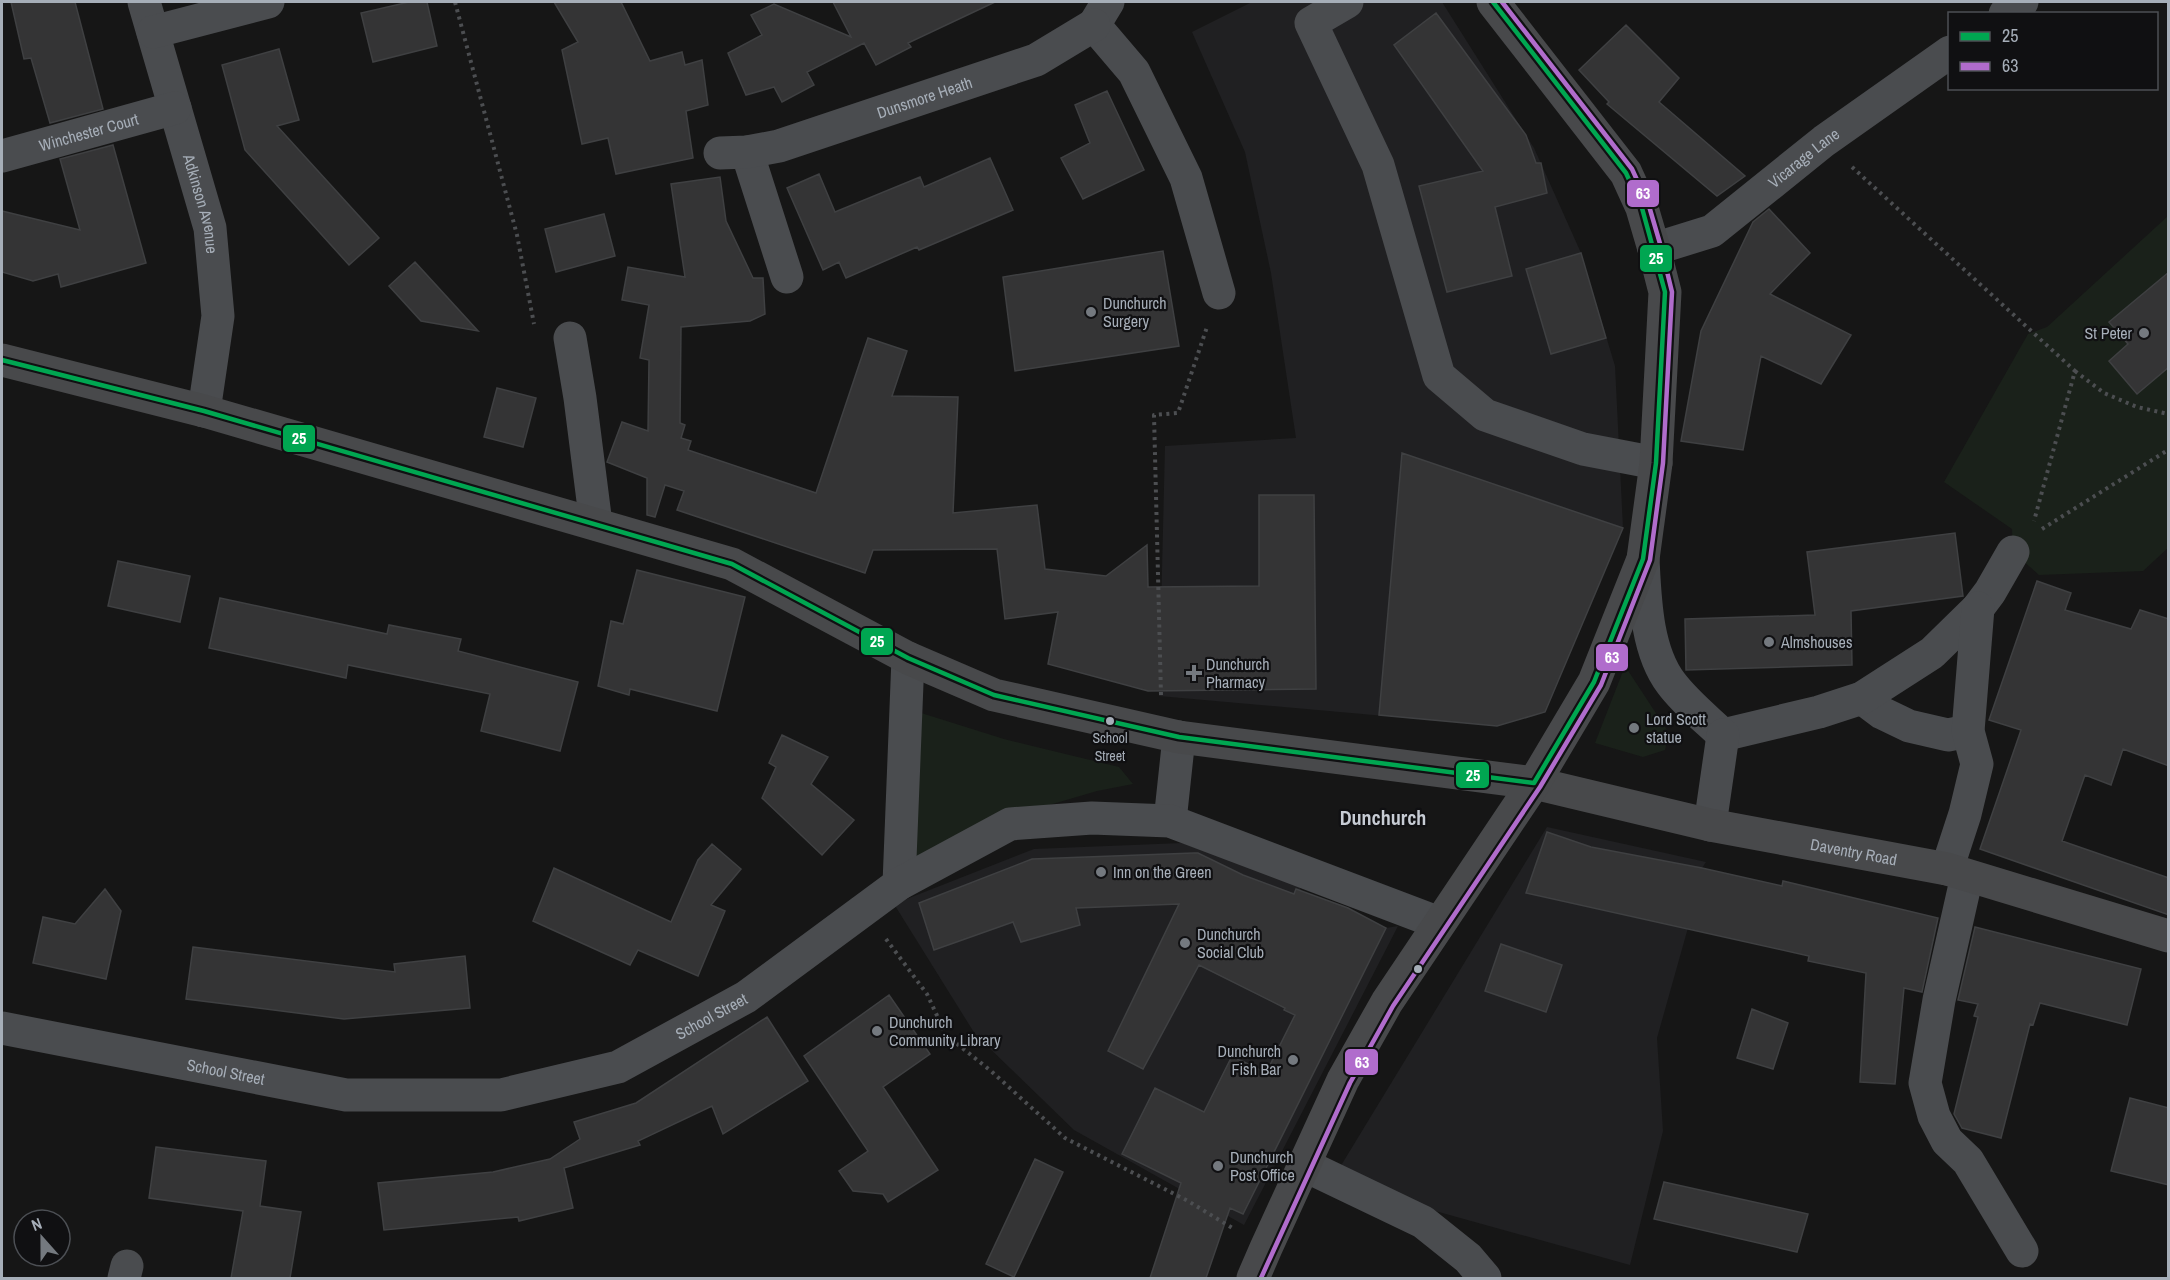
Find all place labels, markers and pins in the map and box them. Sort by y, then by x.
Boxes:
place label: Dunchurch Surgery [1103,292,1166,332]
marker: Dunchurch Surgery [1084,305,1098,319]
place label: St Peter [2085,322,2133,344]
marker: St Peter [2137,326,2151,340]
place label: Almshouses [1780,631,1852,653]
marker: Almshouses [1762,635,1776,649]
place label: Dunchurch Pharmacy [1206,653,1269,693]
marker: Dunchurch Pharmacy [1187,666,1201,680]
place label: Lord Scott statue [1646,708,1706,748]
marker: School Street [1104,715,1116,727]
marker: Lord Scott statue [1627,721,1641,735]
place label: School Street [1092,729,1128,765]
place label: Inn on the Green [1113,861,1211,883]
marker: Inn on the Green [1094,865,1108,879]
place label: Dunchurch Social Club [1197,923,1264,963]
marker: Dunchurch Social Club [1178,936,1192,950]
unlabelled marker [1412,963,1424,975]
place label: Dunchurch Community Library [889,1011,1001,1051]
marker: Dunchurch Community Library [870,1024,884,1038]
place label: Dunchurch Fish Bar [1218,1040,1282,1080]
marker: Dunchurch Fish Bar [1286,1053,1300,1067]
place label: Dunchurch Post Office [1230,1146,1295,1186]
marker: Dunchurch Post Office [1211,1159,1225,1173]

